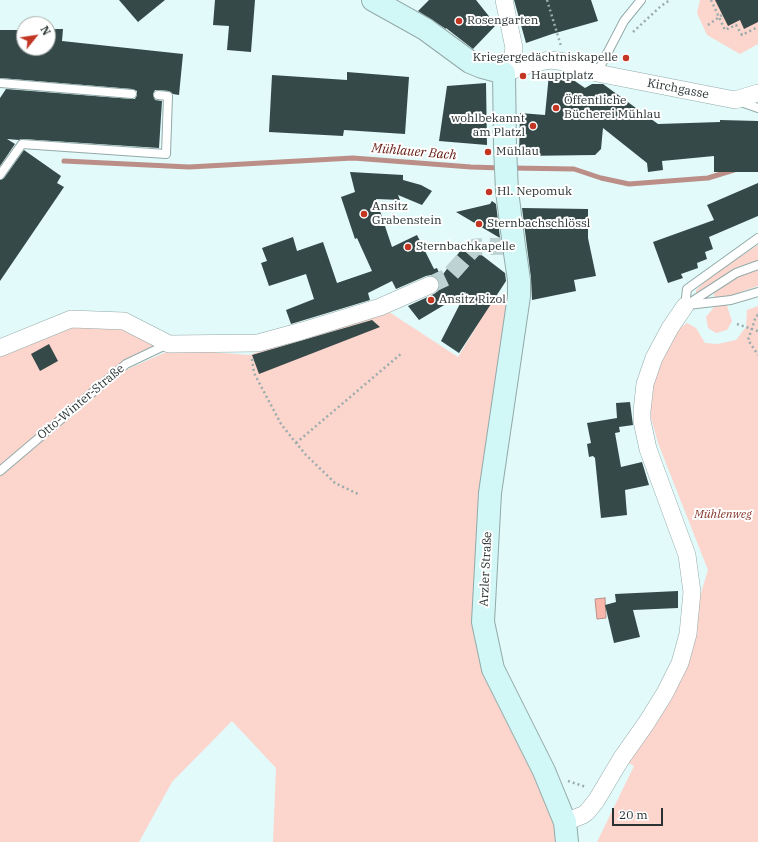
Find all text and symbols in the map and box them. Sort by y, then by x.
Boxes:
place label: Rosengarten [467,14,538,28]
north arrow [16,16,56,56]
marker: Rosengarten [454,16,464,26]
text: N [37,23,54,38]
place label: Kriegergedächtniskapelle [473,51,618,65]
marker: Kriegergedächtniskapelle [621,53,631,63]
place label: Hauptplatz [531,69,594,83]
marker: Hauptplatz [518,71,528,81]
street label: Kirchgasse [646,76,710,102]
place label: Öffentliche Bücherei Mühlau [564,94,661,122]
marker: Öffentliche Bücherei Mühlau [551,103,561,113]
place label: wohlbekannt am Platzl [451,112,525,140]
marker: wohlbekannt am Platzl [528,121,538,131]
water label: Mühlauer Bach [371,141,457,163]
place label: Mühlau [496,145,539,159]
marker: Mühlau [483,147,493,157]
place label: Hl. Nepomuk [497,185,572,199]
marker: Hl. Nepomuk [484,187,494,197]
place label: Ansitz Grabenstein [372,200,442,228]
marker: Ansitz Grabenstein [359,209,369,219]
place label: Sternbachschlössl [487,217,590,231]
marker: Sternbachschlössl [474,219,484,229]
place label: Sternbachkapelle [416,240,515,254]
marker: Sternbachkapelle [403,242,413,252]
place label: Ansitz Rizol [439,293,506,307]
marker: Ansitz Rizol [426,295,436,305]
street label: Otto-Winter-Straße [35,361,127,443]
park label: Mühlenweg [694,508,752,522]
street label: Arzler Straße [477,531,495,607]
scale bar [614,800,665,826]
text: 20 m [619,807,648,822]

